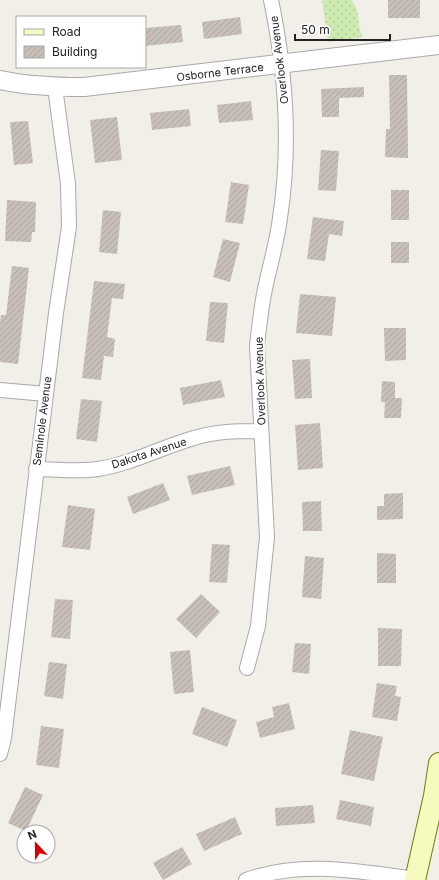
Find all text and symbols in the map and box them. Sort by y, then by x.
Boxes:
street label: Overlook Avenue [267,15,291,105]
legend [16,16,146,68]
scale bar [295,16,390,42]
text: 50 m [301,22,330,37]
text: Road [52,24,81,39]
text: Building [52,44,97,59]
street label: Osborne Terrace [176,60,264,84]
street label: Overlook Avenue [251,336,269,426]
street label: Seminole Avenue [30,376,54,466]
street label: Dakota Avenue [110,434,188,472]
north arrow [16,824,56,864]
text: N [26,827,39,843]

